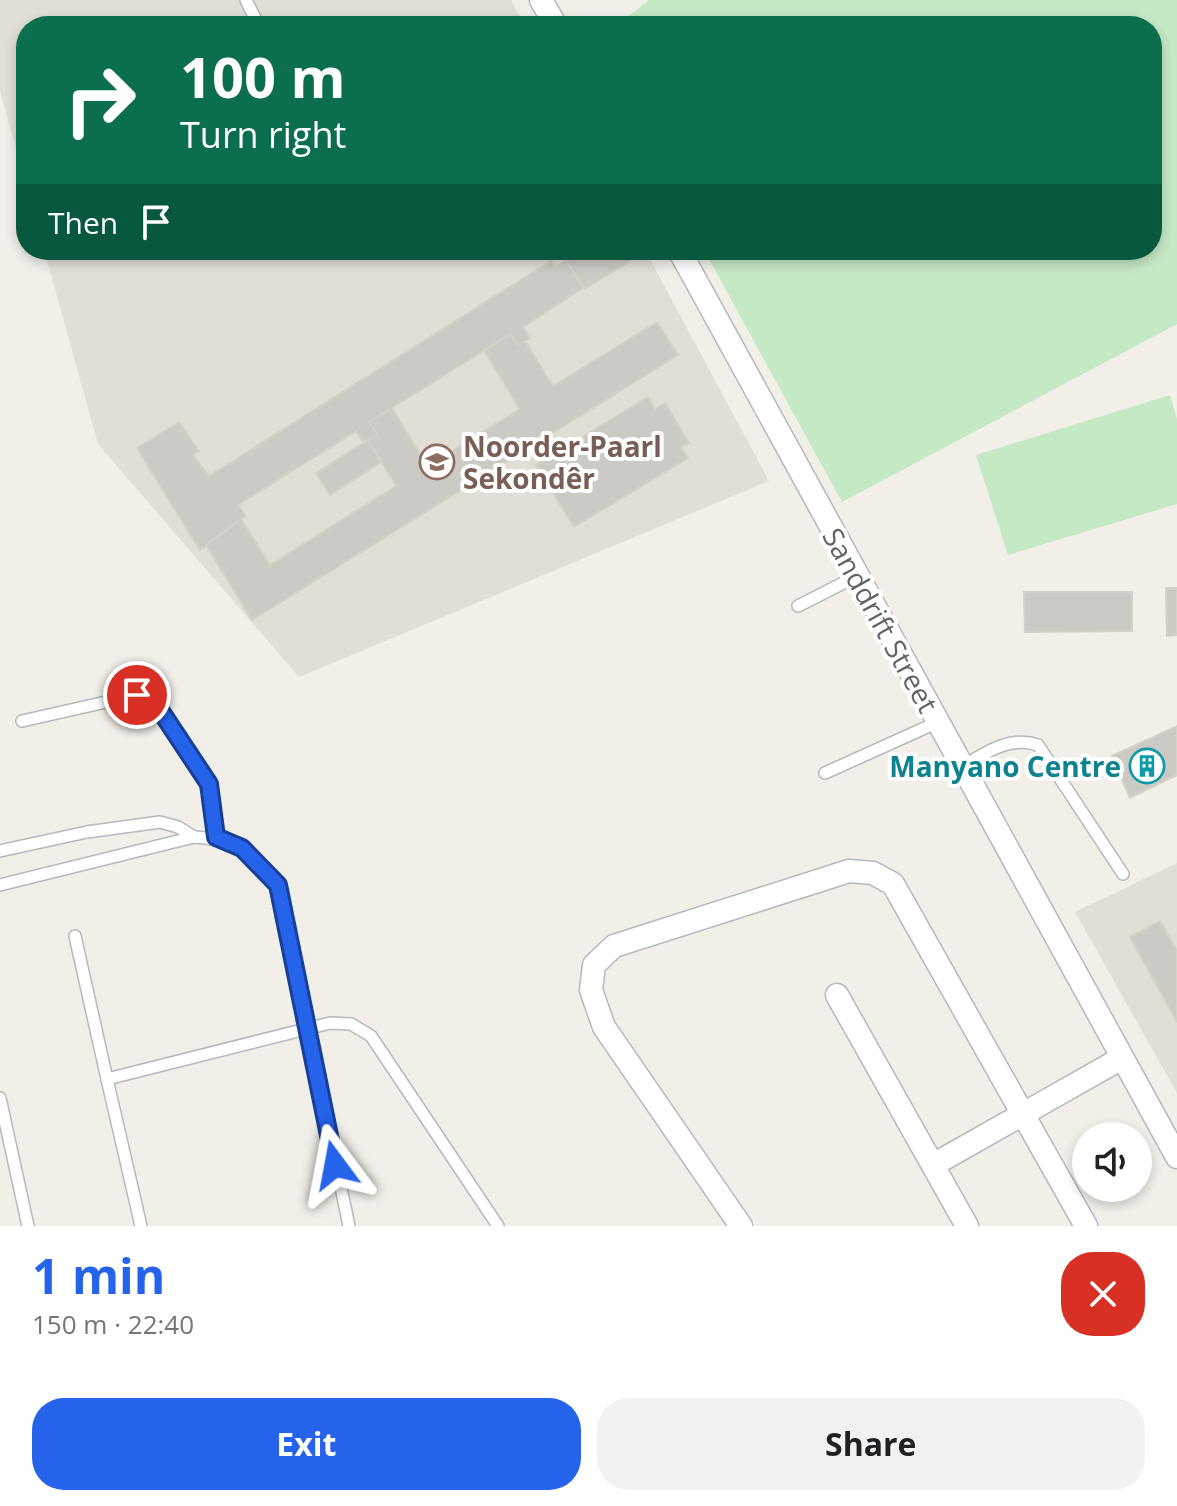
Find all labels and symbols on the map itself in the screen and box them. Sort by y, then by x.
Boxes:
place label: Noorder-Paarl Sekondêr [463,427,662,497]
school or university icon: Noorder-Paarl Sekondêr [418,443,456,481]
street label: Sanddrift Street [815,521,947,719]
pin [103,661,171,729]
place label: Manyano Centre [889,747,1121,785]
building icon: Manyano Centre [1128,747,1166,785]
position arrow [293,1123,377,1207]

